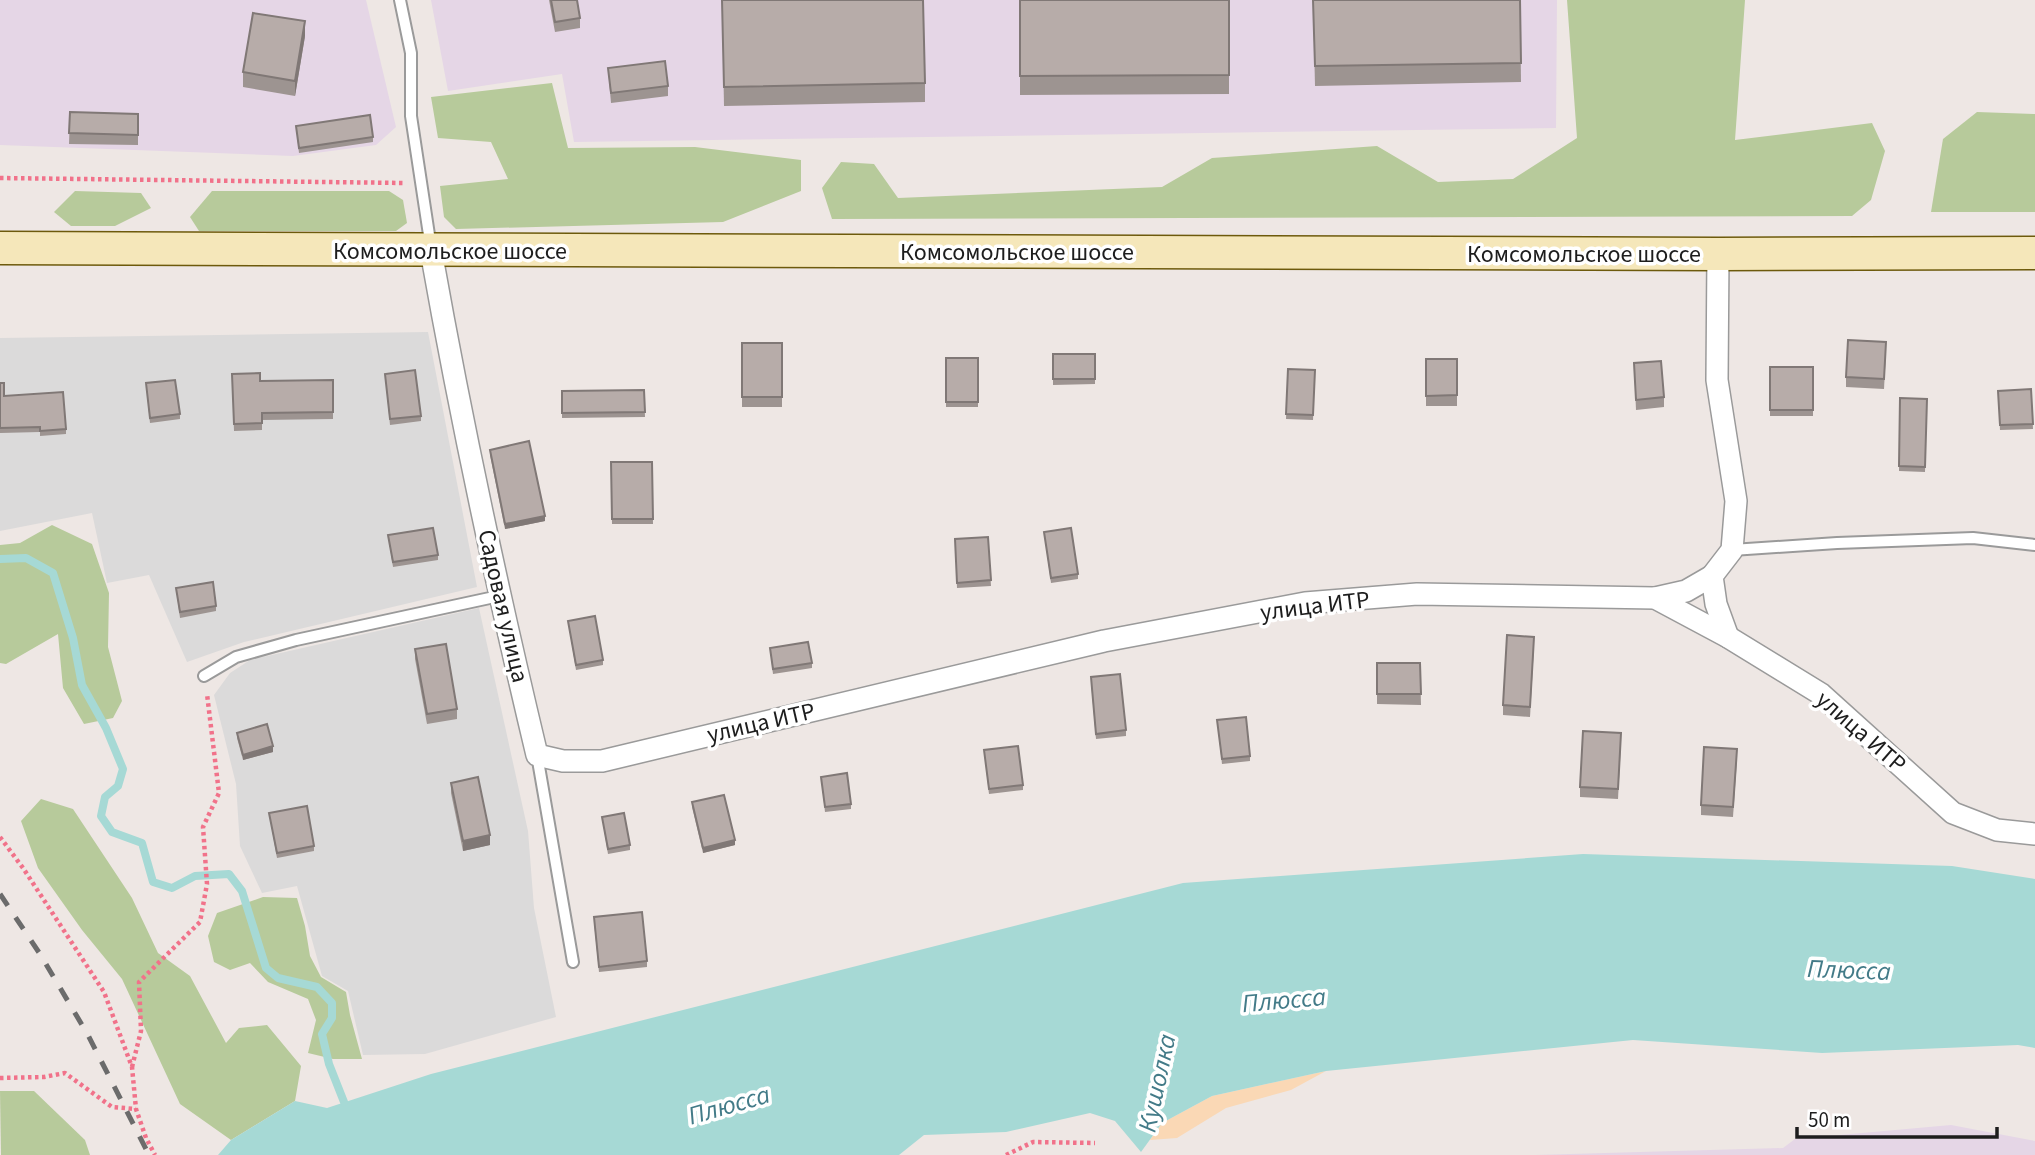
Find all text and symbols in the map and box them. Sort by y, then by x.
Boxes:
street label: Комсомольское шоссе [333,234,567,269]
street label: Комсомольское шоссе [900,235,1134,270]
street label: Комсомольское шоссе [1467,237,1701,272]
street label: Садовая улица [468,526,538,686]
street label: улица ИТР [1258,582,1372,630]
street label: улица ИТР [1808,683,1914,781]
street label: улица ИТР [703,694,819,752]
water label: Плюсса [1806,950,1892,990]
water label: Плюсса [1241,978,1328,1022]
water label: Кушолка [1129,1030,1185,1136]
water label: Плюсса [683,1076,775,1134]
scale bar [1797,1096,1996,1140]
text: 50 m [1808,1105,1850,1135]

